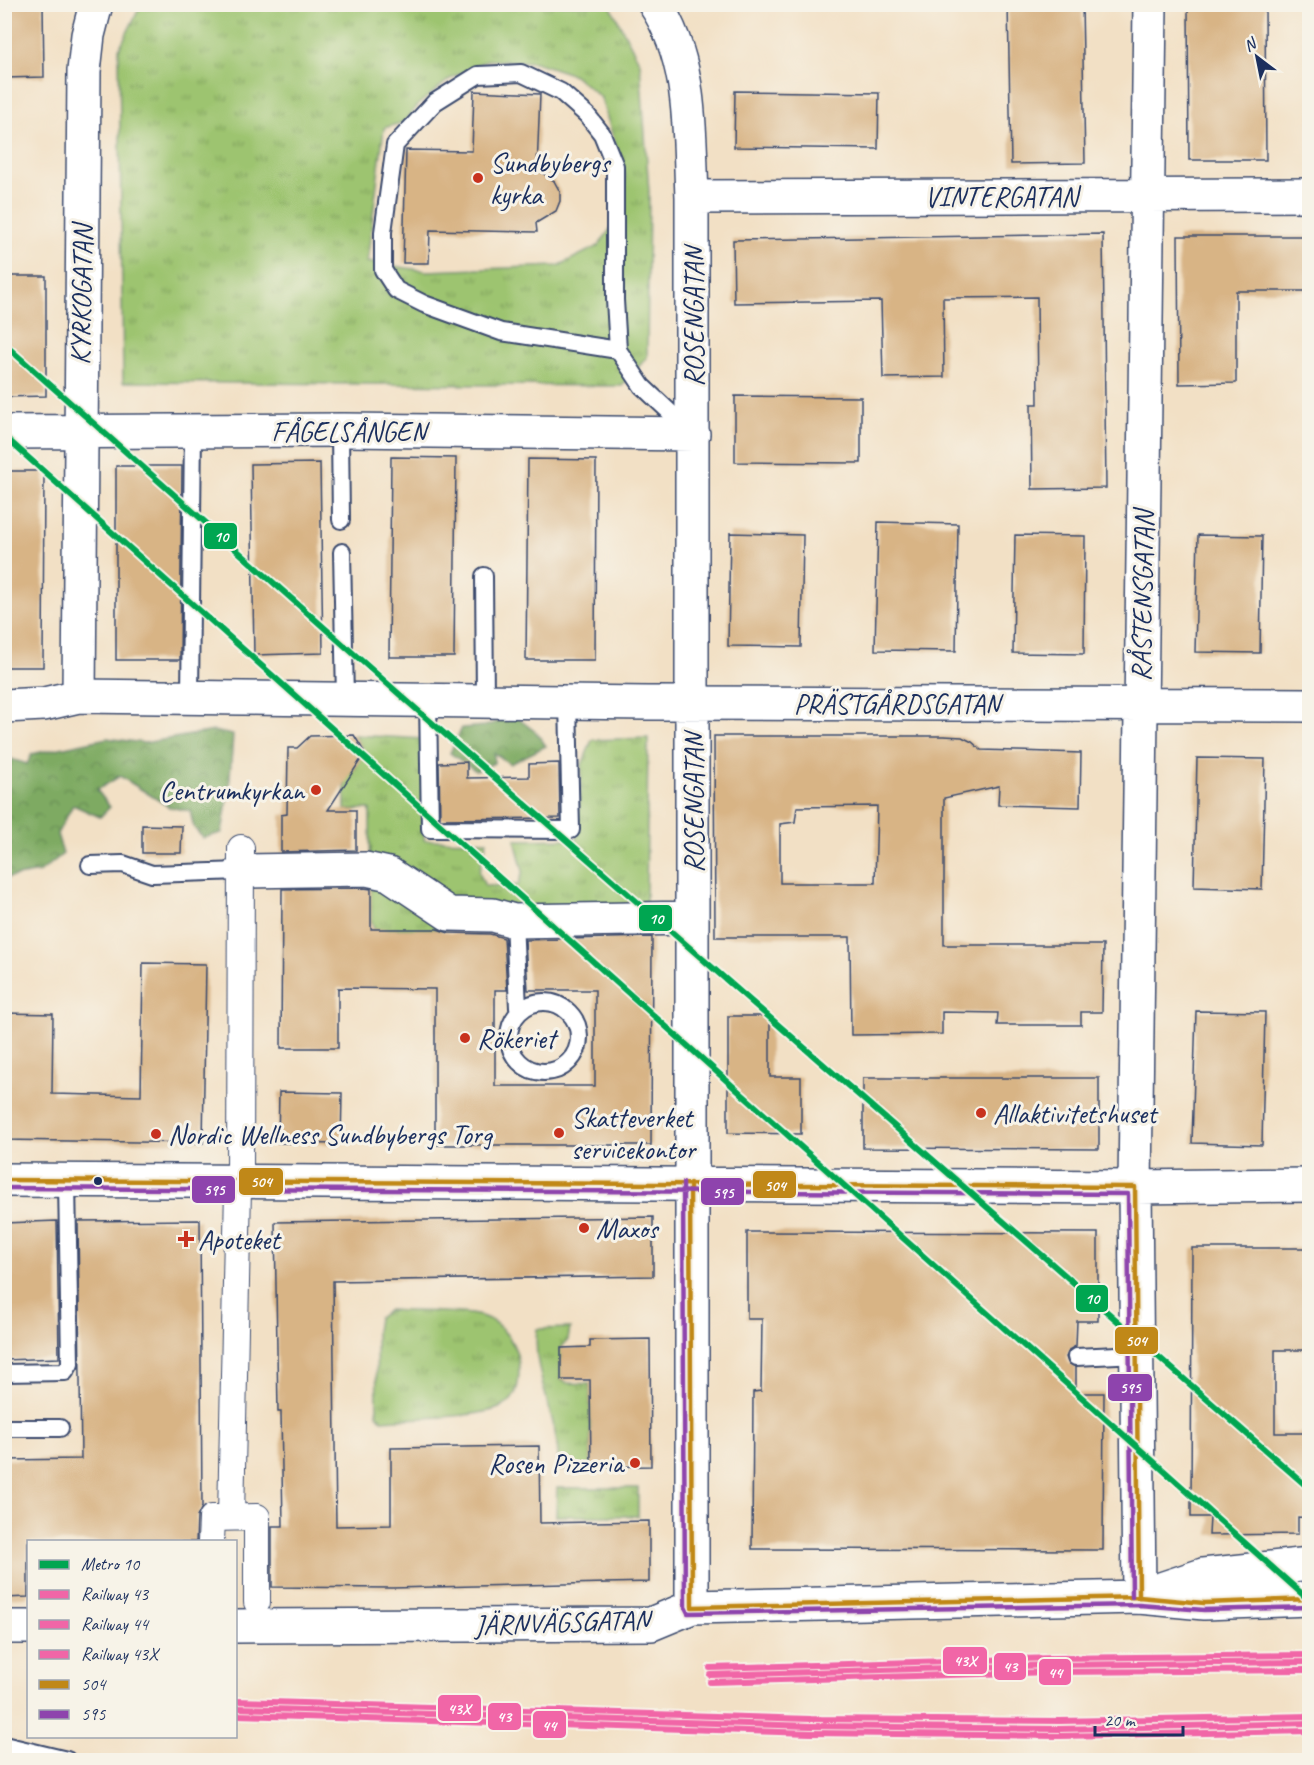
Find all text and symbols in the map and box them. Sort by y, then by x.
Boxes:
north arrow [1227,27,1287,87]
text: N [1240,32,1262,56]
place label: Sundbybergs kyrka [490,145,612,212]
marker: Sundbybergs kyrka [471,171,485,185]
street label: VINTERGATAN [924,179,1082,214]
street label: KYRKOGATAN [62,221,100,365]
street label: ROSENGATAN [676,243,711,387]
street label: FÅGELSÅNGEN [272,414,431,449]
street label: RÅSTENSGATAN [1123,506,1161,682]
line badge: 10 [203,522,238,550]
text: 10 [214,527,230,547]
street label: PRÄSTGÅRDSGATAN [794,686,1004,721]
street label: ROSENGATAN [676,729,711,873]
place label: Centrumkyrkan [160,773,305,808]
marker: Centrumkyrkan [309,783,323,797]
line badge: 10 [638,904,673,932]
text: 10 [649,909,665,929]
place label: Rökeriet [477,1021,559,1056]
marker: Rökeriet [458,1031,472,1045]
place label: Allaktivitetshuset [993,1096,1159,1131]
place label: Skatteverket servicekontor [571,1100,697,1167]
marker: Allaktivitetshuset [974,1106,988,1120]
place label: Nordic Wellness Sundbybergs Torg [168,1117,494,1152]
marker: Skatteverket servicekontor [552,1126,566,1140]
marker: Nordic Wellness Sundbybergs Torg [149,1127,163,1141]
line badge: 504 [238,1167,284,1196]
line badge: 504 [752,1170,797,1199]
text: 504 [250,1172,273,1192]
unlabelled marker [92,1175,104,1187]
line badge: 595 [191,1175,236,1204]
text: 504 [764,1176,787,1196]
line badge: 595 [700,1177,745,1206]
text: 595 [204,1180,226,1200]
text: 595 [713,1183,735,1203]
place label: Maxos [596,1211,660,1246]
marker: Maxos [577,1221,591,1235]
place label: Apoteket [198,1222,282,1257]
marker: Apoteket [179,1232,193,1246]
line badge: 10 [1075,1284,1109,1313]
text: 10 [1085,1289,1101,1309]
line badge: 504 [1114,1326,1159,1355]
text: 504 [1125,1331,1148,1351]
line badge: 595 [1107,1373,1153,1402]
text: 595 [1120,1378,1142,1398]
place label: Rosen Pizzeria [488,1446,626,1481]
marker: Rosen Pizzeria [628,1456,642,1470]
legend [27,1540,237,1738]
text: Metro 10 [81,1553,141,1575]
text: Railway 43 [81,1583,150,1605]
street label: JÄRNVÄGSGATAN [472,1601,654,1643]
text: Railway 44 [81,1613,150,1635]
text: Railway 43X [81,1643,160,1665]
line badge: 43X [942,1646,988,1675]
text: 43X [954,1651,979,1671]
line badge: 43 [993,1652,1027,1681]
text: 43 [1003,1657,1019,1677]
line badge: 44 [1038,1658,1072,1686]
text: 44 [1048,1663,1064,1683]
text: 504 [81,1673,107,1695]
line badge: 43X [437,1694,482,1722]
text: 43X [448,1699,473,1719]
scale bar [1095,1699,1184,1737]
line badge: 43 [487,1702,522,1731]
text: 595 [81,1703,106,1725]
text: 43 [497,1707,513,1727]
text: 20 m [1104,1709,1137,1731]
line badge: 44 [532,1710,567,1739]
text: 44 [542,1716,558,1736]

